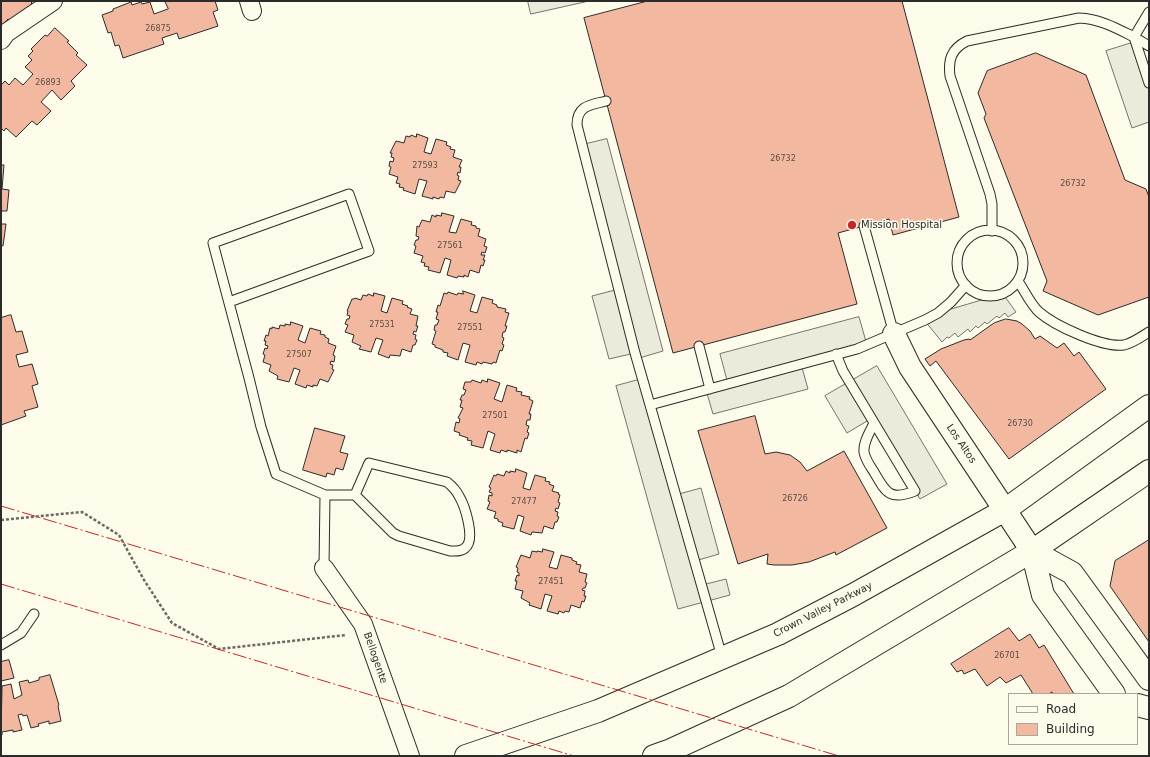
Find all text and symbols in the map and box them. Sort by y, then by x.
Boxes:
house number: 26875 [145,24,171,34]
house number: 26893 [35,78,61,88]
house number: 26732 [770,154,796,164]
house number: 27593 [412,161,438,171]
house number: 26732 [1060,179,1086,189]
marker: Mission Hospital [846,219,858,231]
place label: Mission Hospital [861,219,942,231]
house number: 27561 [437,241,463,251]
house number: 27531 [369,320,395,330]
house number: 27551 [457,323,483,333]
house number: 27507 [286,350,312,360]
house number: 27501 [482,411,508,421]
house number: 26730 [1007,419,1033,429]
street label: Los Altos [944,422,978,466]
house number: 26726 [782,494,808,504]
house number: 27477 [511,497,537,507]
house number: 27451 [538,577,564,587]
street label: Crown Valley Parkway [771,580,875,640]
street label: Bellogente [361,631,389,685]
house number: 26701 [994,651,1020,661]
legend [1008,693,1138,745]
text: Road [1046,702,1076,716]
text: Building [1046,722,1095,736]

